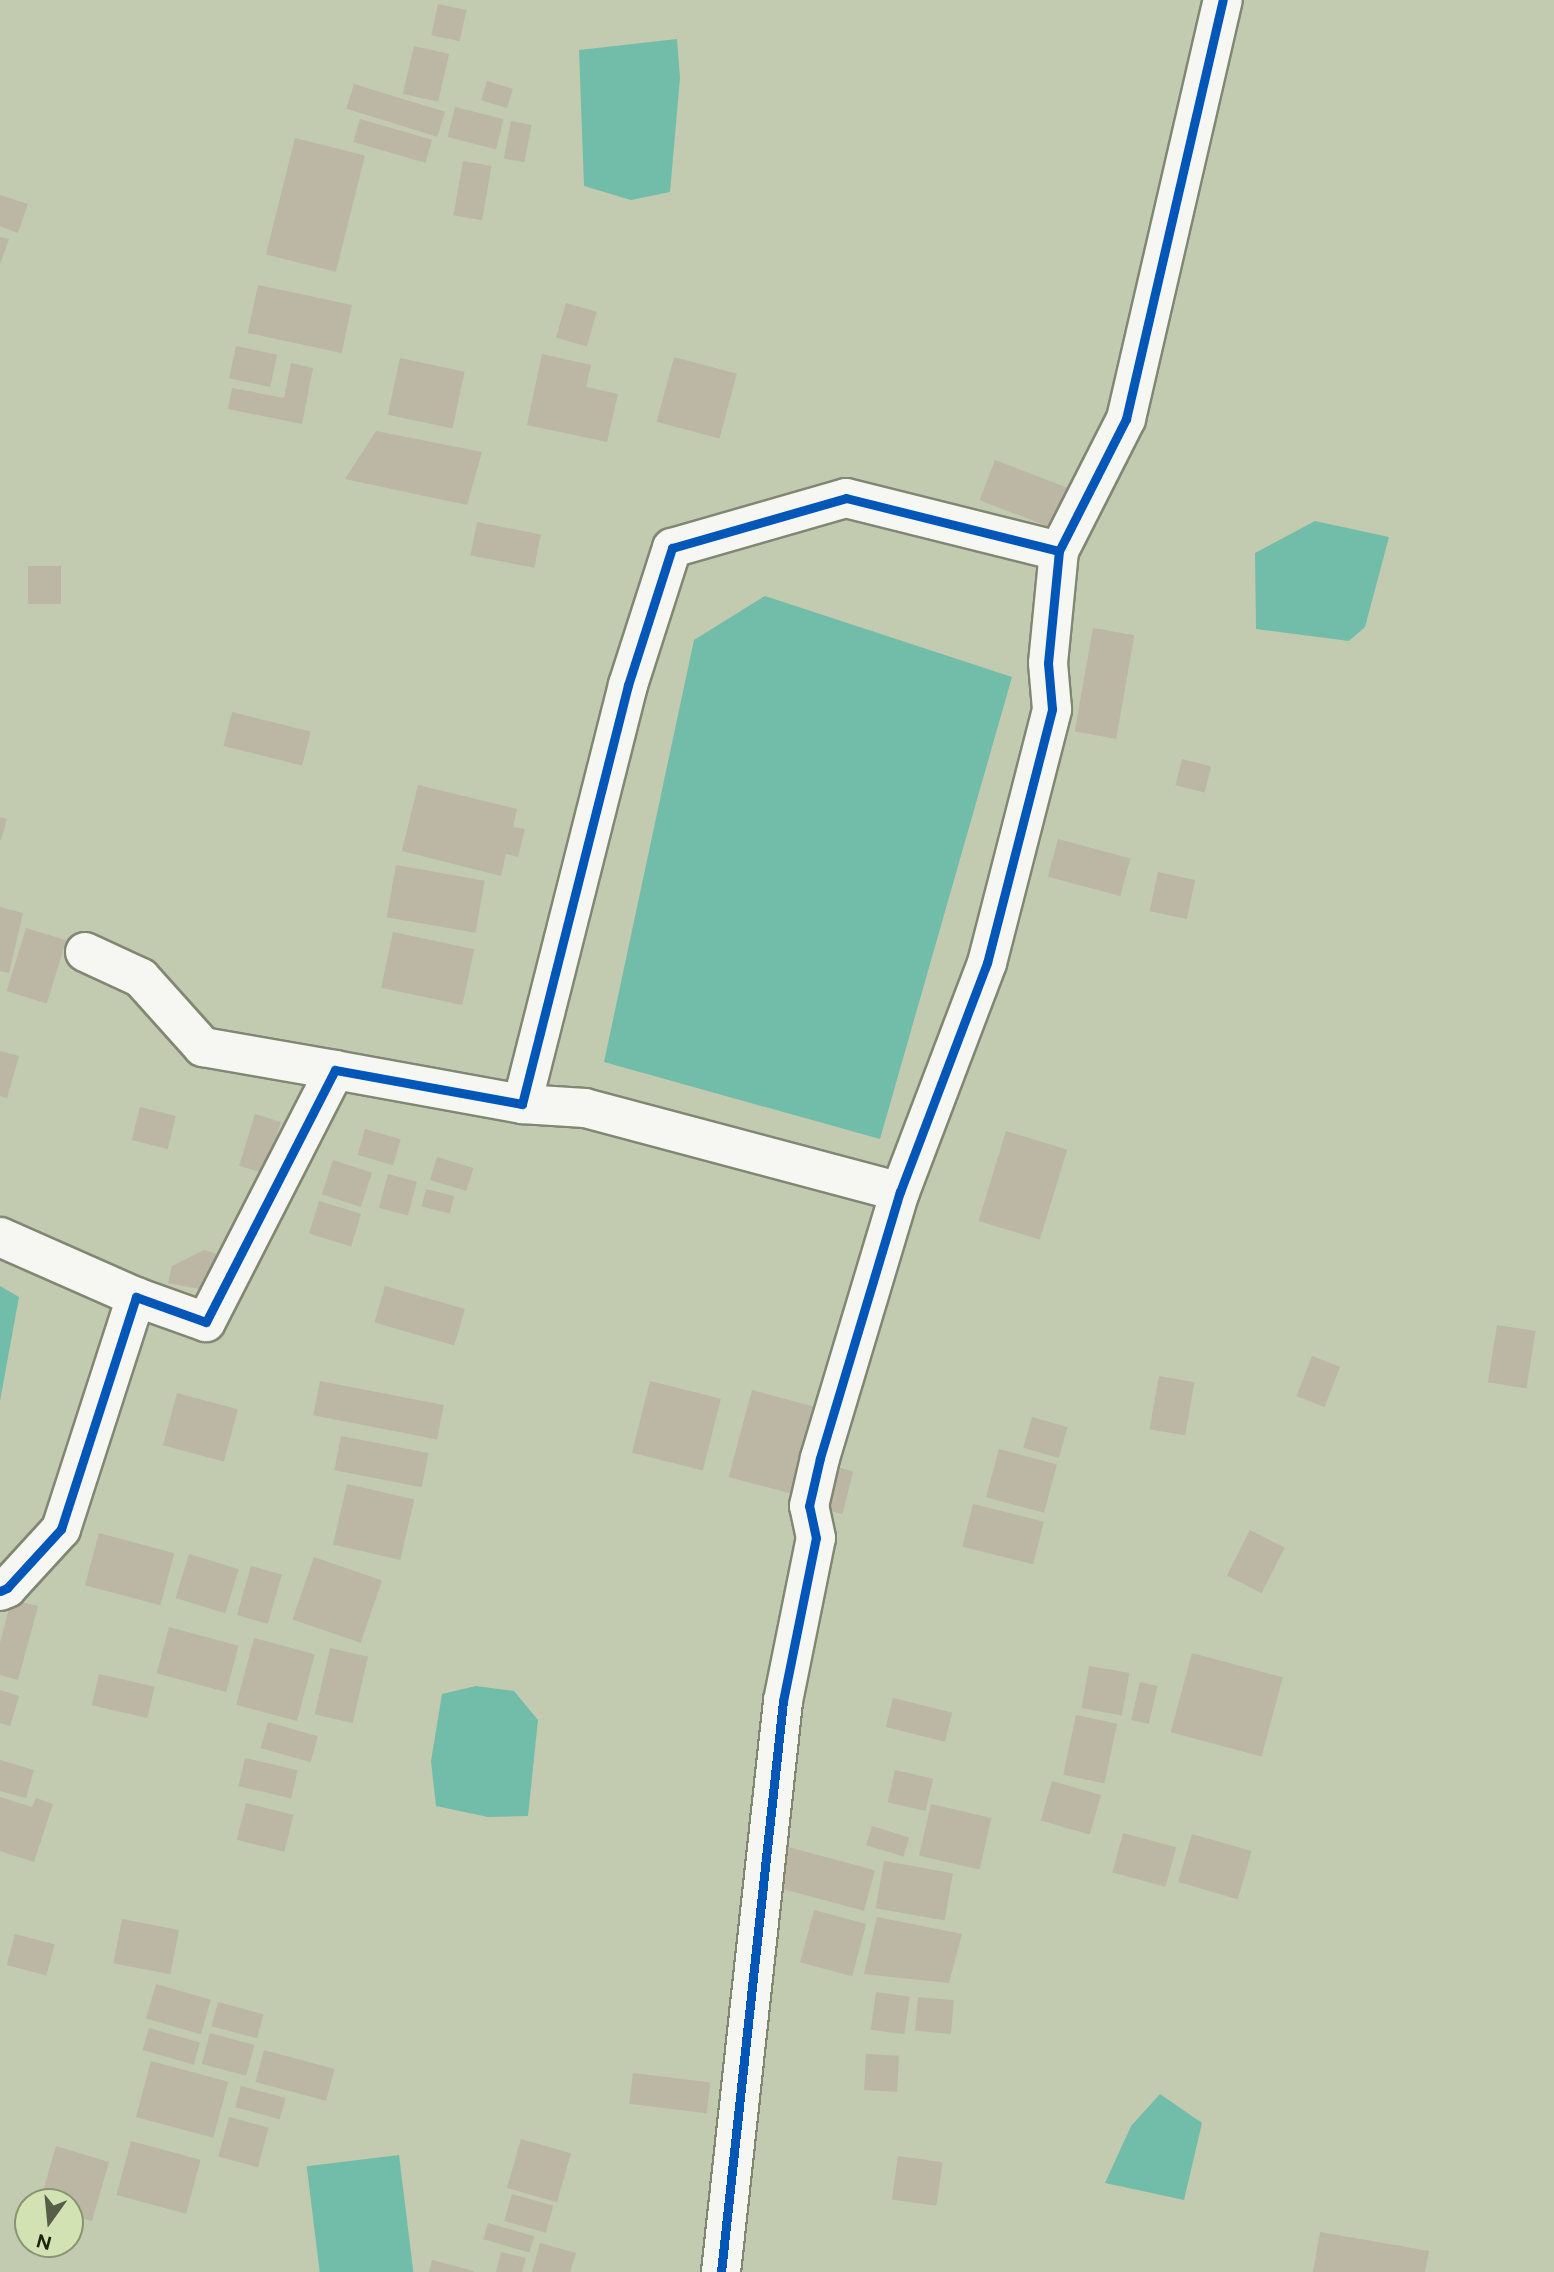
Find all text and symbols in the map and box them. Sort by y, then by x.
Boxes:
north arrow [14,2188,84,2258]
text: N [34,2229,54,2255]

